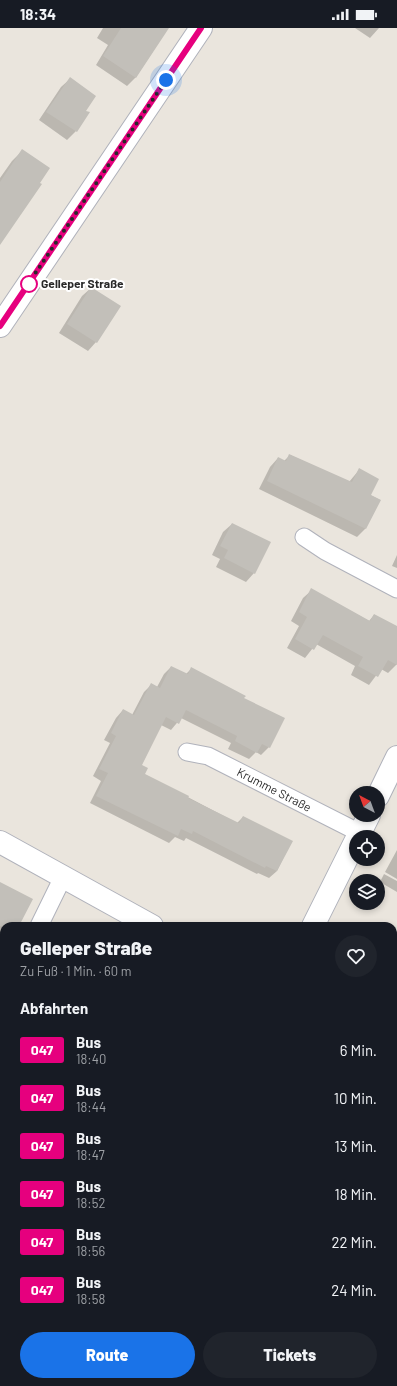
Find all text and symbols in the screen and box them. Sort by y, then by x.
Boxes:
text: 18:34 [20,5,56,23]
your location [156,70,176,90]
marker: Gelleper Straße [20,275,38,293]
place label: Gelleper Straße [41,276,124,290]
street label: Krumme Straße [235,764,314,814]
north arrow [349,786,385,822]
map controls [349,786,385,910]
button: locate [349,830,385,866]
button: layers [349,874,385,910]
button: heart [335,935,377,977]
text: Gelleper Straße [20,936,152,959]
text: Zu Fuß · 1 Min. · 60 m [20,963,131,979]
text: Abfahrten [20,999,88,1017]
text: Bus [76,1033,101,1051]
text: 047 [31,1041,53,1058]
text: 6 Min. [340,1041,377,1059]
text: 18:40 [76,1051,106,1067]
text: Bus [76,1081,101,1099]
text: 047 [31,1089,53,1106]
text: 10 Min. [334,1089,377,1107]
text: 18:44 [76,1099,106,1115]
text: Bus [76,1129,101,1147]
text: 047 [31,1137,53,1154]
text: 13 Min. [335,1137,377,1155]
text: 18:47 [76,1147,105,1163]
text: Bus [76,1177,101,1195]
text: 047 [31,1185,53,1202]
text: 18 Min. [334,1185,377,1203]
text: 18:52 [76,1195,105,1211]
text: Bus [76,1225,101,1243]
text: 047 [31,1233,53,1250]
text: 22 Min. [331,1233,377,1251]
text: 18:56 [76,1243,105,1259]
text: Bus [76,1273,101,1291]
text: 047 [31,1281,53,1298]
text: 24 Min. [331,1281,377,1299]
text: 18:58 [76,1291,105,1307]
button: Route [20,1332,195,1378]
button: Tickets [203,1332,377,1378]

